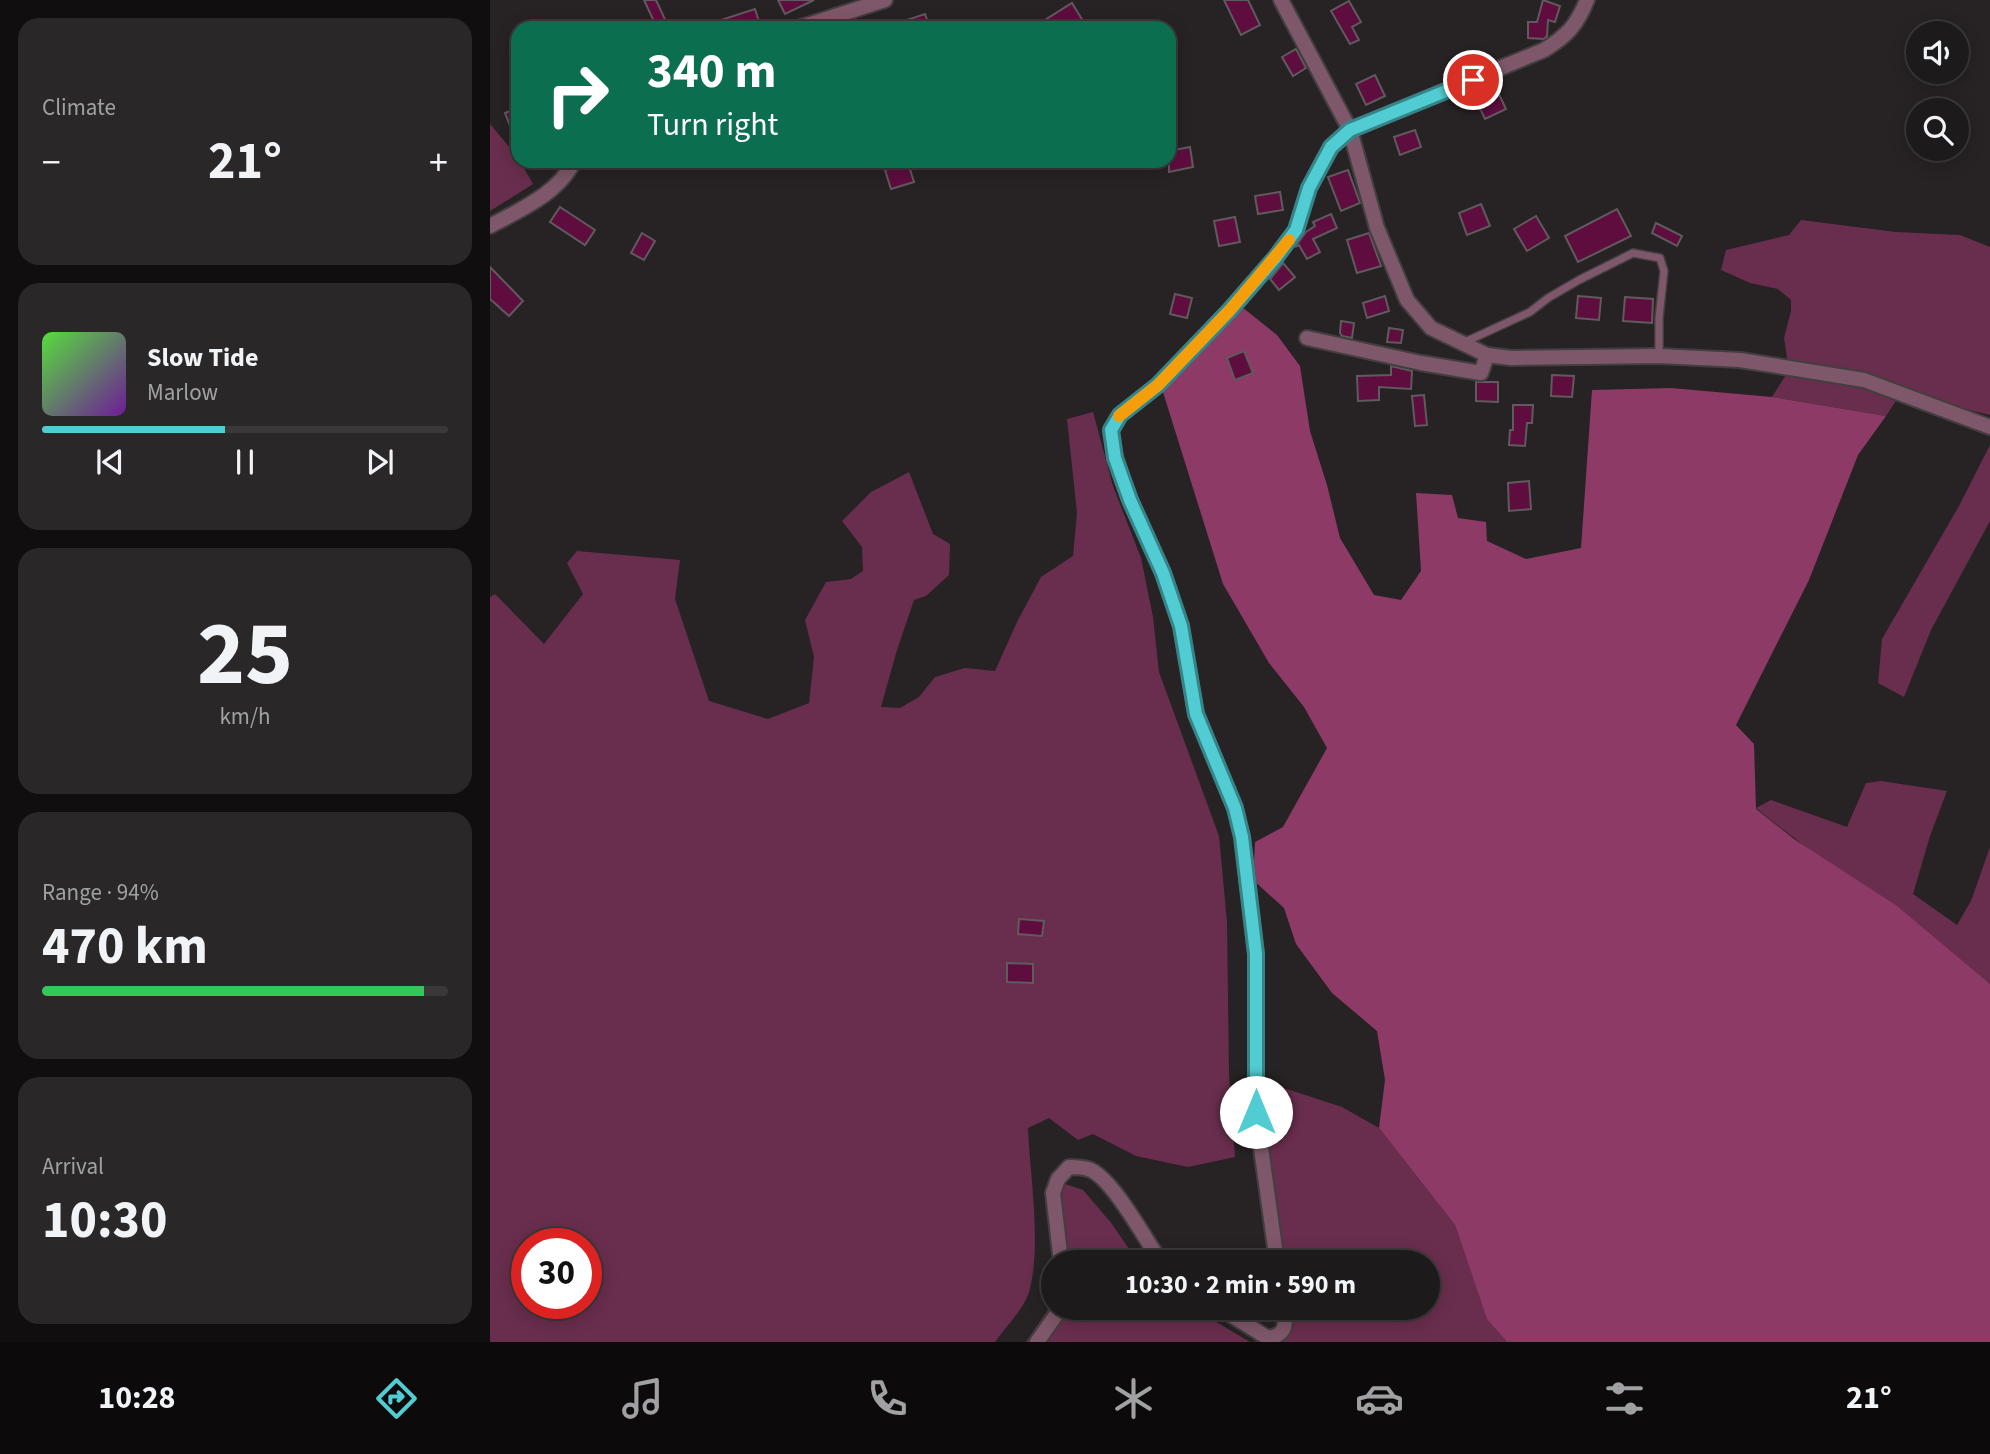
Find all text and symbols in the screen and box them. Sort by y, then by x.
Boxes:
map controls [1906,21,1969,161]
button: sound [1906,21,1969,84]
text: 340 m [647,37,776,107]
icon: right [532,49,623,140]
pin [1443,50,1503,110]
icon: arrive [1454,61,1492,99]
text: Climate [42,91,116,124]
button: search [1906,98,1969,161]
text: Turn right [647,102,778,148]
text: 21° [208,125,282,199]
text: − [42,136,61,190]
text: + [429,136,448,190]
text: Slow Tide [147,339,258,376]
text: Marlow [147,376,218,409]
icon: previous [91,443,129,481]
icon: pause [226,443,264,481]
icon: next [361,443,399,481]
text: 25 [197,590,293,719]
text: km/h [219,700,271,733]
text: Range · 94% [42,876,159,909]
text: 470 km [42,910,208,984]
position arrow [1219,1075,1293,1149]
text: Arrival [42,1150,104,1183]
text: 10:30 [42,1184,167,1258]
speed limit sign: 30 [511,1228,602,1319]
text: 10:30 · 2 min · 590 m [1125,1266,1356,1303]
icon: directions [372,1374,421,1423]
icon: music [618,1374,667,1423]
icon: phone [863,1374,912,1423]
icon: climate [1109,1374,1158,1423]
icon: car [1355,1374,1404,1423]
icon: filters [1600,1374,1649,1423]
text: 10:28 [98,1375,176,1421]
text: 21° [1846,1375,1892,1421]

